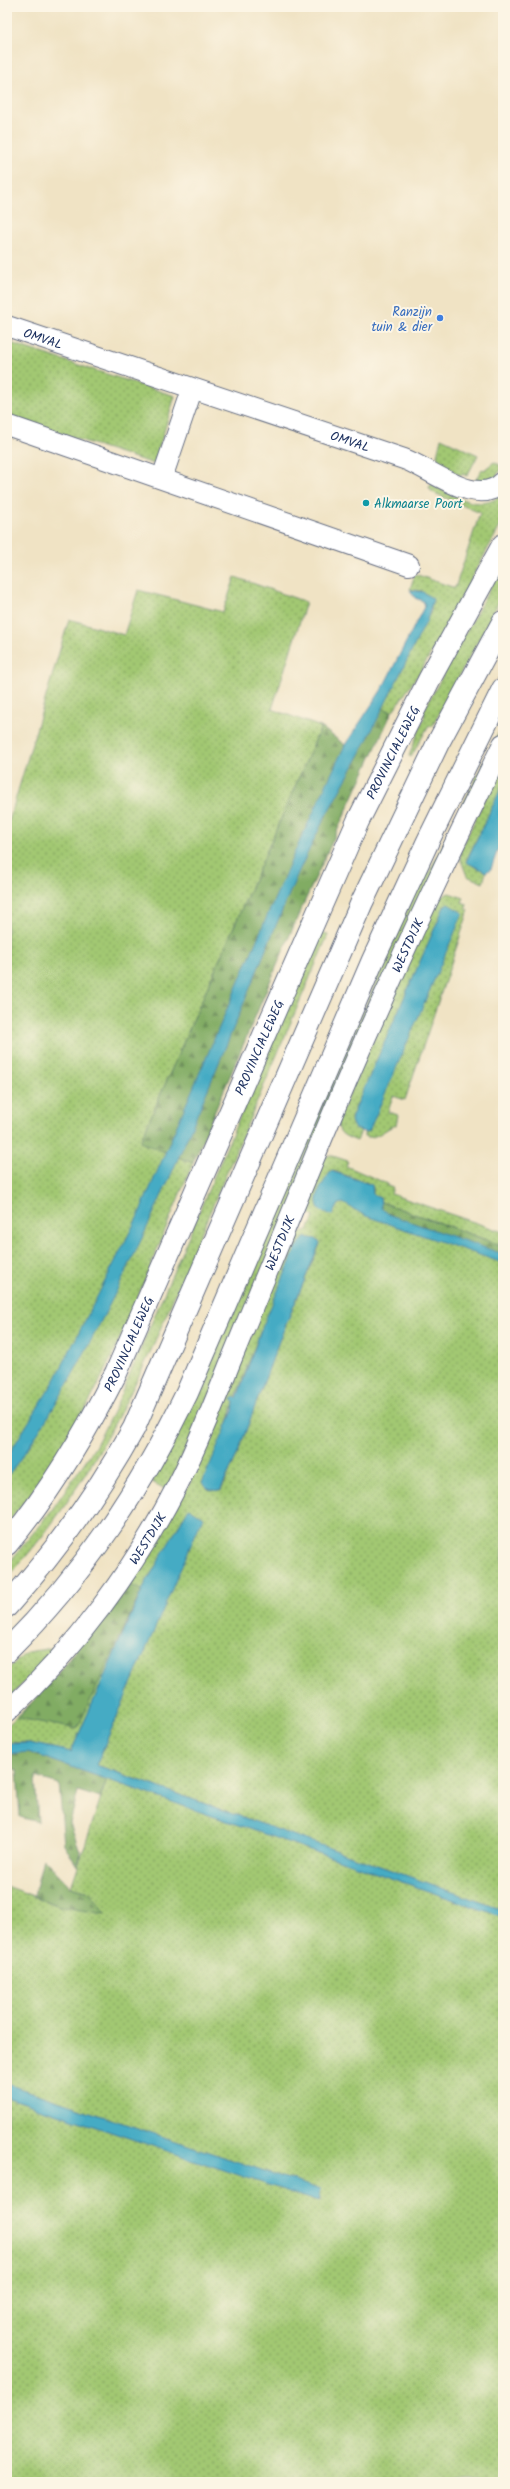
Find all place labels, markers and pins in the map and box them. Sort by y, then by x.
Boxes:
place label: Ranzijn tuin & dier [371,302,433,338]
marker: Ranzijn tuin & dier [435,313,445,323]
place label: Alkmaarse Poort [374,494,464,515]
marker: Alkmaarse Poort [361,498,371,508]

